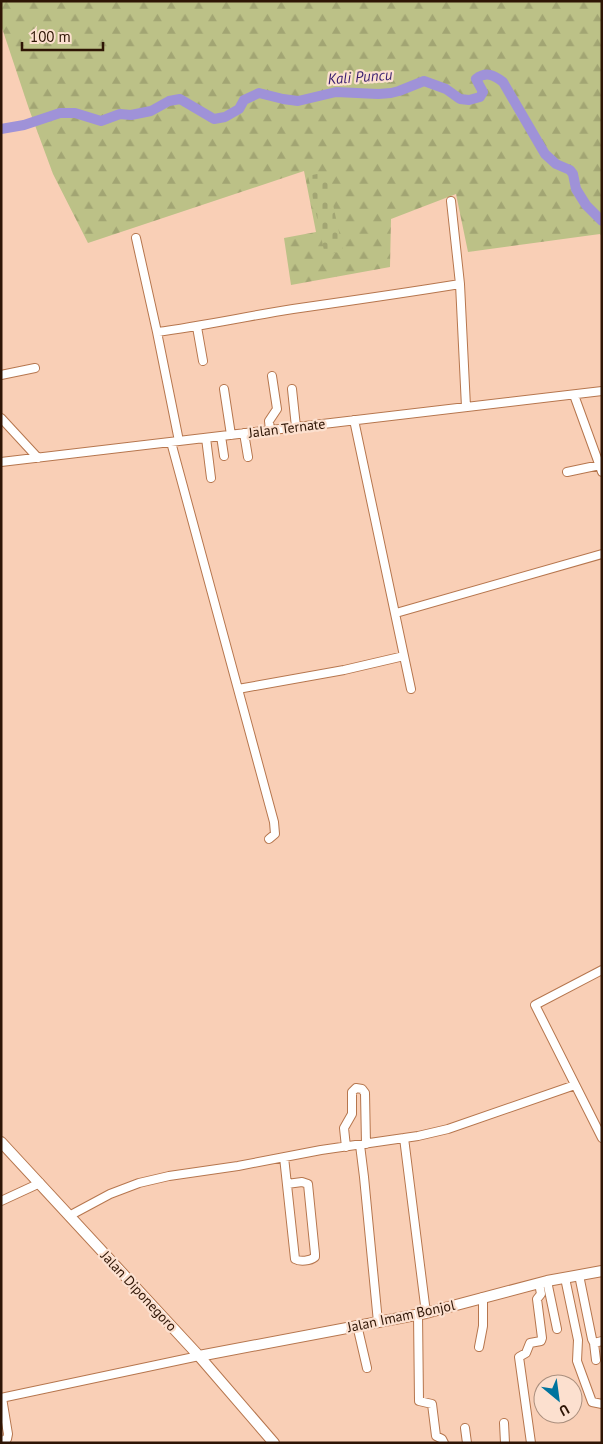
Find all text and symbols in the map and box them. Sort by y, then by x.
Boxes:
scale bar [22,20,104,52]
text: 100 m [30,27,71,46]
water label: Kali Puncu [327,65,393,88]
street label: Jalan Ternate [247,414,326,442]
street label: Jalan Diponegoro [96,1246,181,1335]
street label: Jalan Imam Bonjol [345,1296,456,1336]
north arrow [533,1374,583,1424]
text: U [556,1400,573,1420]

